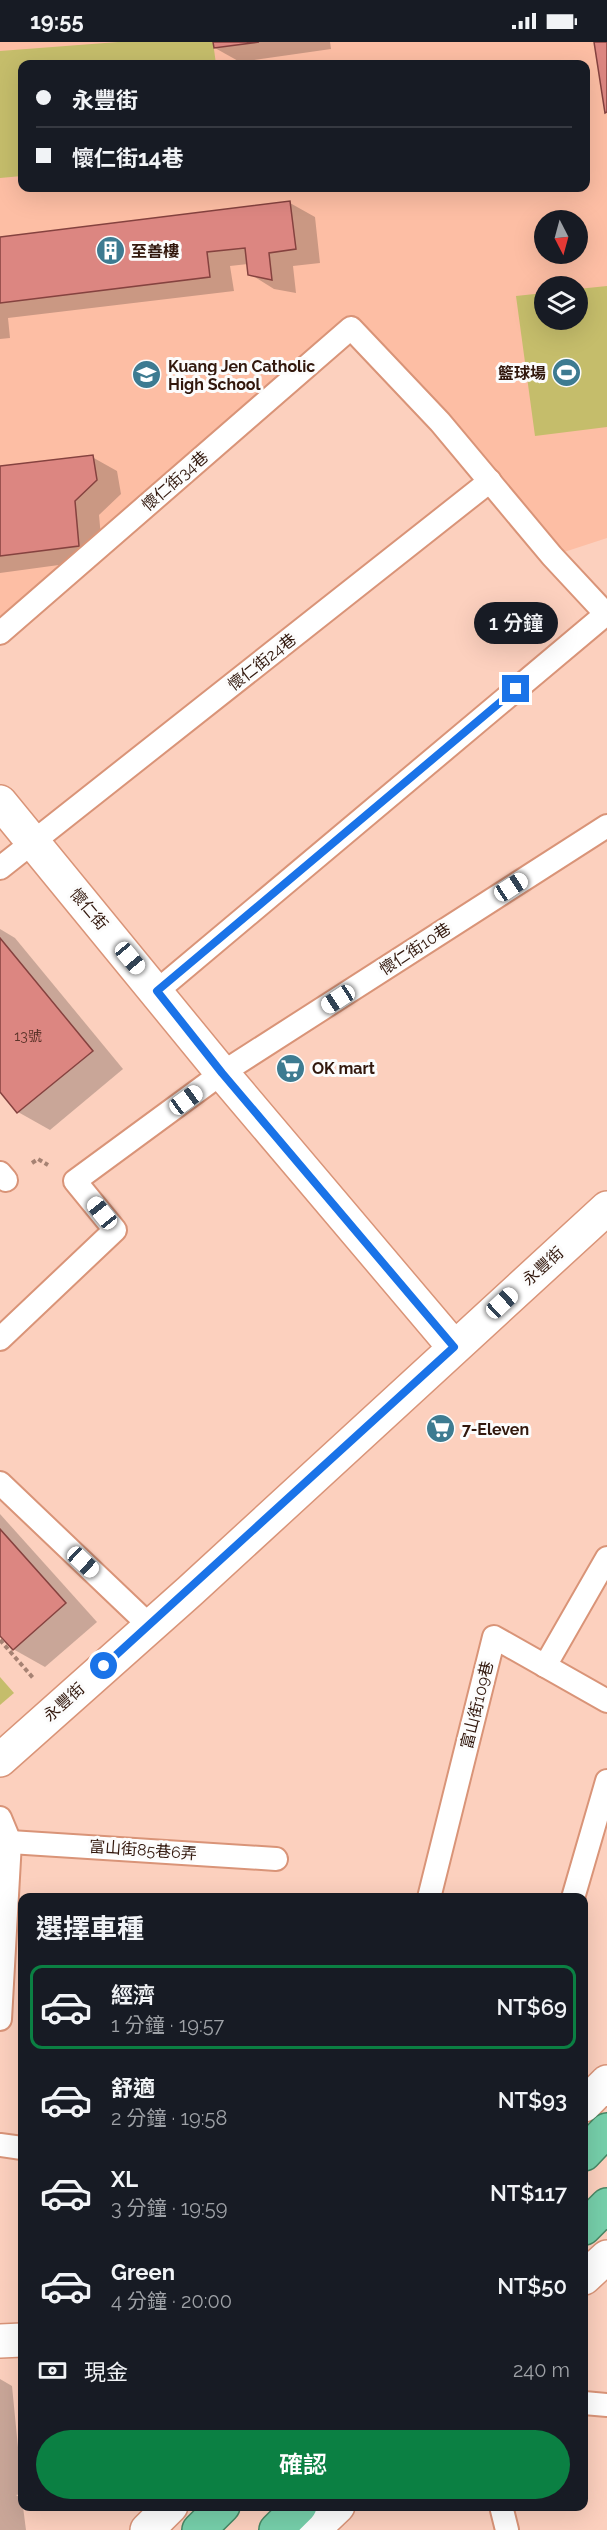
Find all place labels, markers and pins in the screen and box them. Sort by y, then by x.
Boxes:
building icon: 至善樓 [94,235,126,267]
place label: 至善樓 [131,242,179,261]
place label: Kuang Jen Catholic High School [168,357,315,394]
sports icon: 籃球場 [551,357,583,389]
school or university icon: Kuang Jen Catholic High School [131,359,163,391]
place label: 籃球場 [498,364,546,383]
supermarket icon: OK mart [275,1052,307,1084]
place label: OK mart [312,1059,375,1078]
supermarket icon: 7-Eleven [425,1413,457,1445]
place label: 7-Eleven [462,1420,529,1439]

